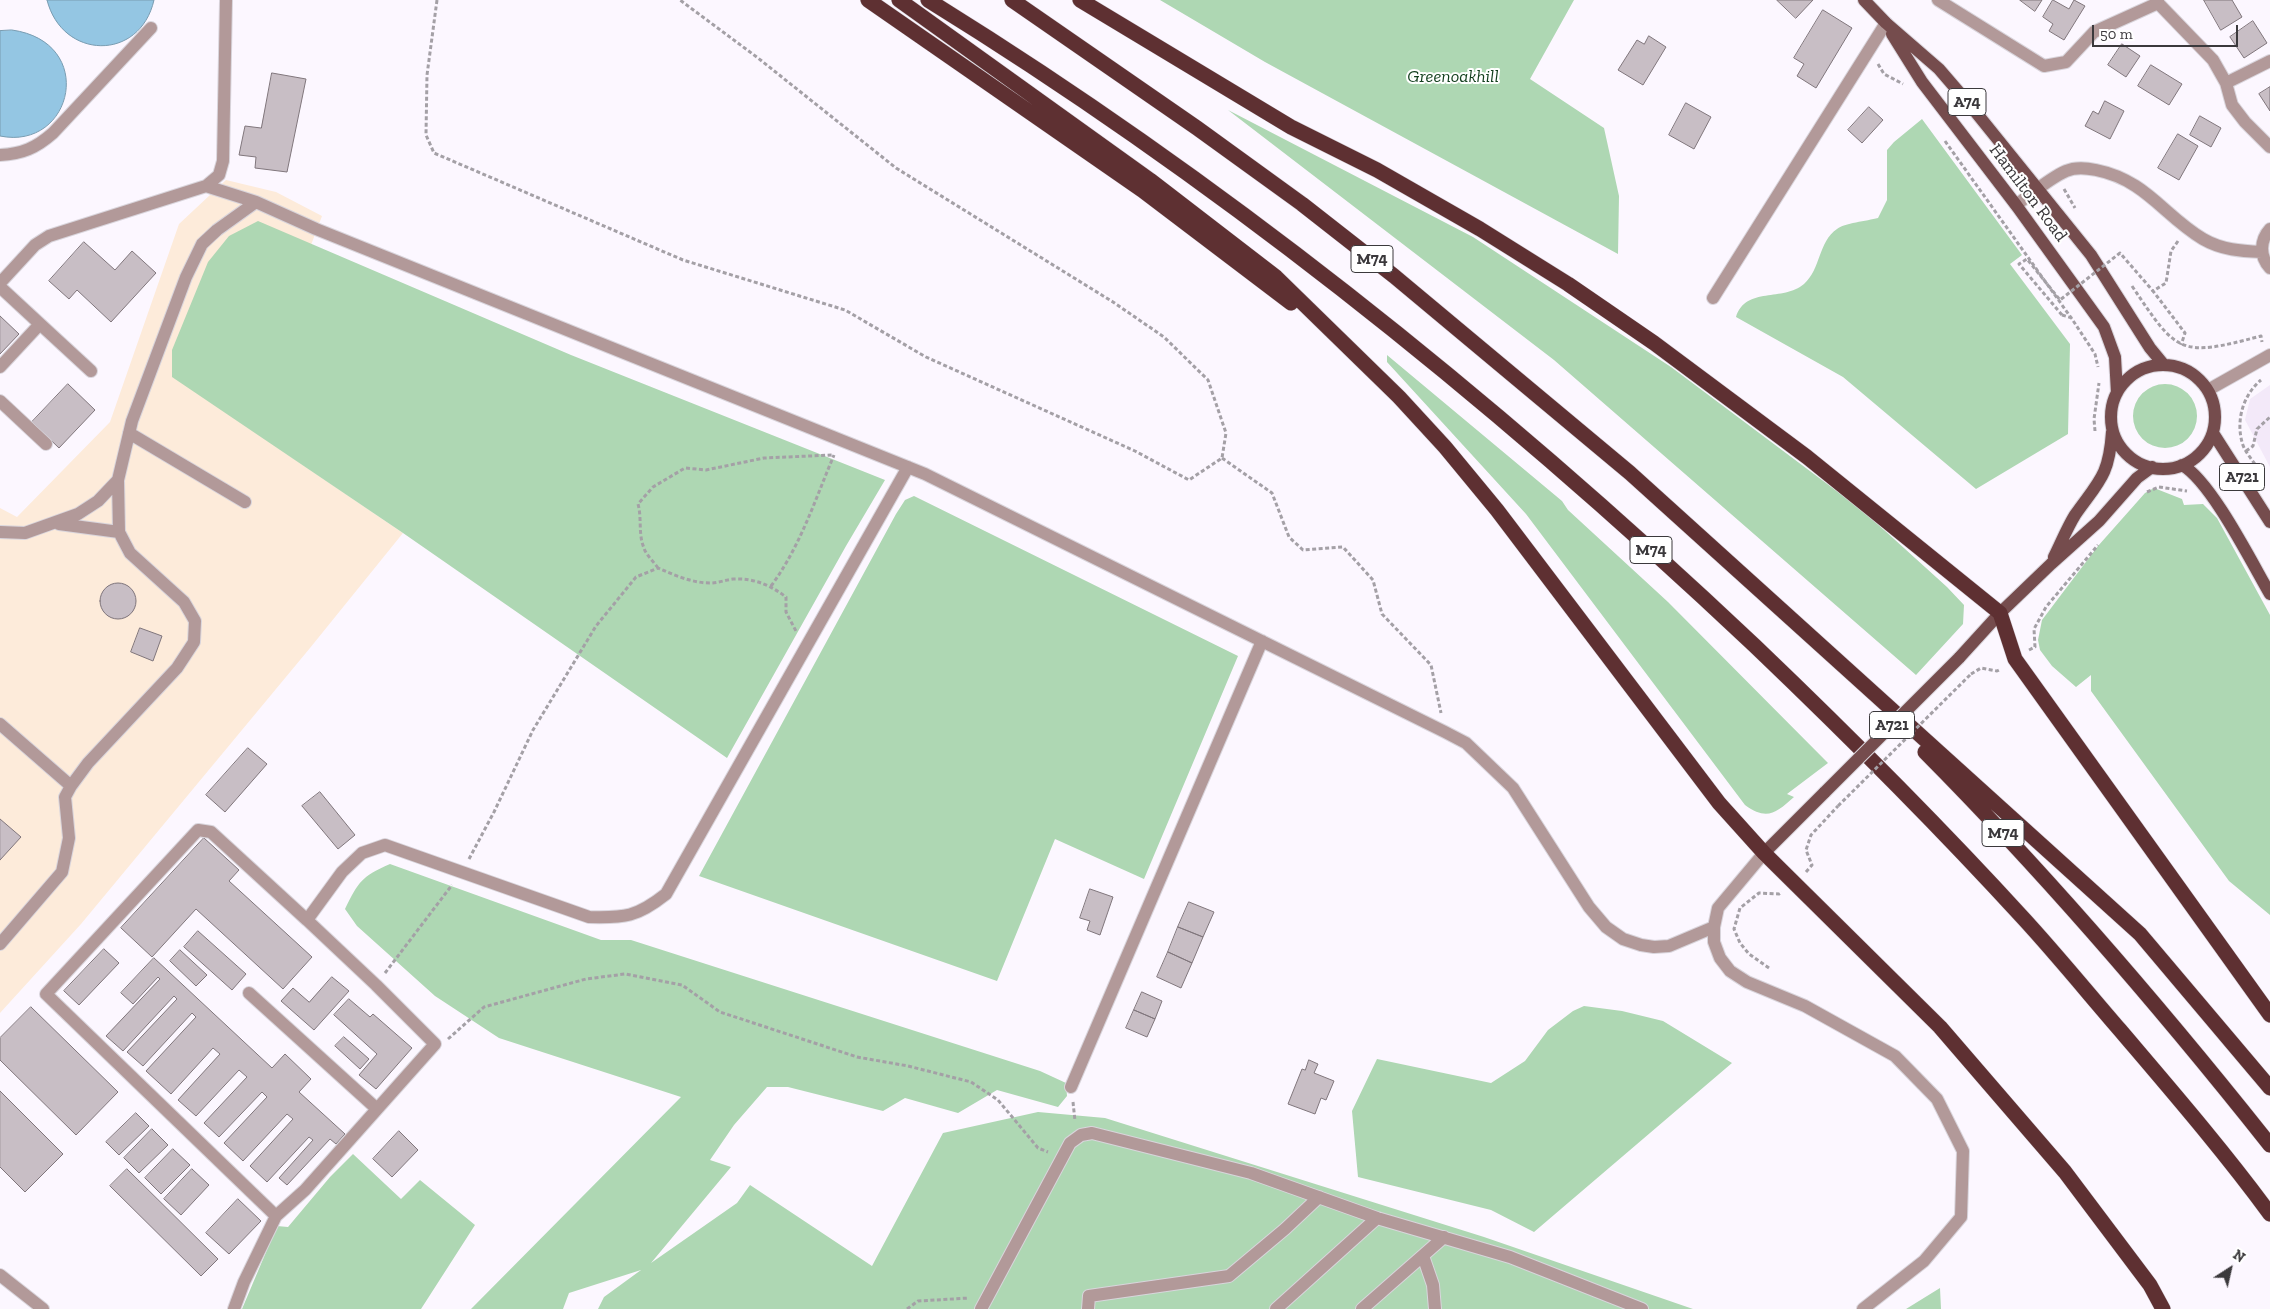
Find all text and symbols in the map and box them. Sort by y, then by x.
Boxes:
scale bar [2095,15,2241,47]
text: 50 m [2100,25,2133,43]
park label: Greenoakhill [1407,66,1499,88]
road number: A74 [1948,88,1986,115]
street label: Hamilton Road [1984,140,2072,246]
road number: M74 [1351,245,1393,272]
road number: A721 [2220,464,2264,491]
road number: M74 [1630,536,1672,564]
road number: A721 [1870,712,1914,738]
road number: M74 [1982,820,2024,846]
north arrow [2205,1244,2255,1294]
text: N [2230,1246,2248,1266]

